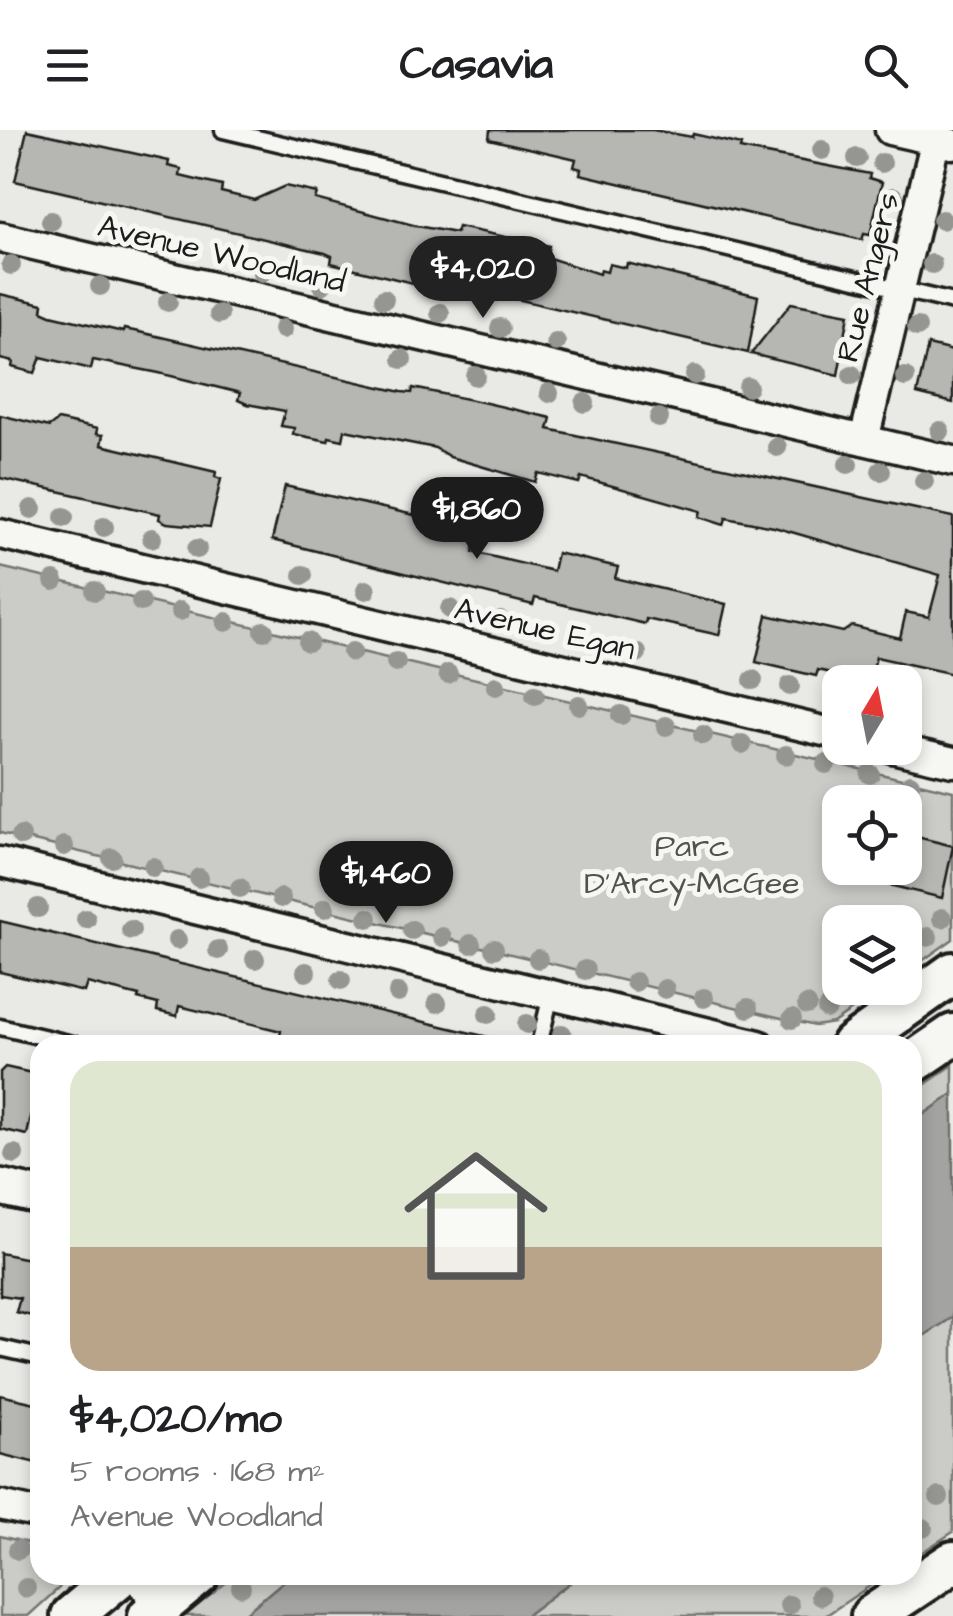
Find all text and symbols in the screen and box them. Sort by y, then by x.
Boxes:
text: Casavia [400,34,553,96]
icon: menu [40,38,95,93]
icon: search [858,38,913,93]
street label: Rue Angers [826,188,911,367]
street label: Avenue Woodland [93,204,350,305]
pin: $4,020 [402,236,564,321]
text: $4,020 [431,246,535,291]
pin: $1,860 [396,477,558,562]
text: $1,860 [433,487,521,532]
street label: Avenue Egan [450,587,640,672]
north arrow [822,665,922,765]
map controls [822,665,922,1005]
button: locate [822,785,922,885]
park label: Parc D'Arcy-McGee [584,824,800,906]
pin: $1,460 [305,841,467,926]
text: $1,460 [341,851,431,896]
button: layers [822,905,922,1005]
icon: home [386,1126,566,1306]
text: $4,020/mo [70,1391,282,1449]
text: 5 rooms · 168 m² [70,1449,325,1494]
text: Avenue Woodland [70,1494,323,1539]

